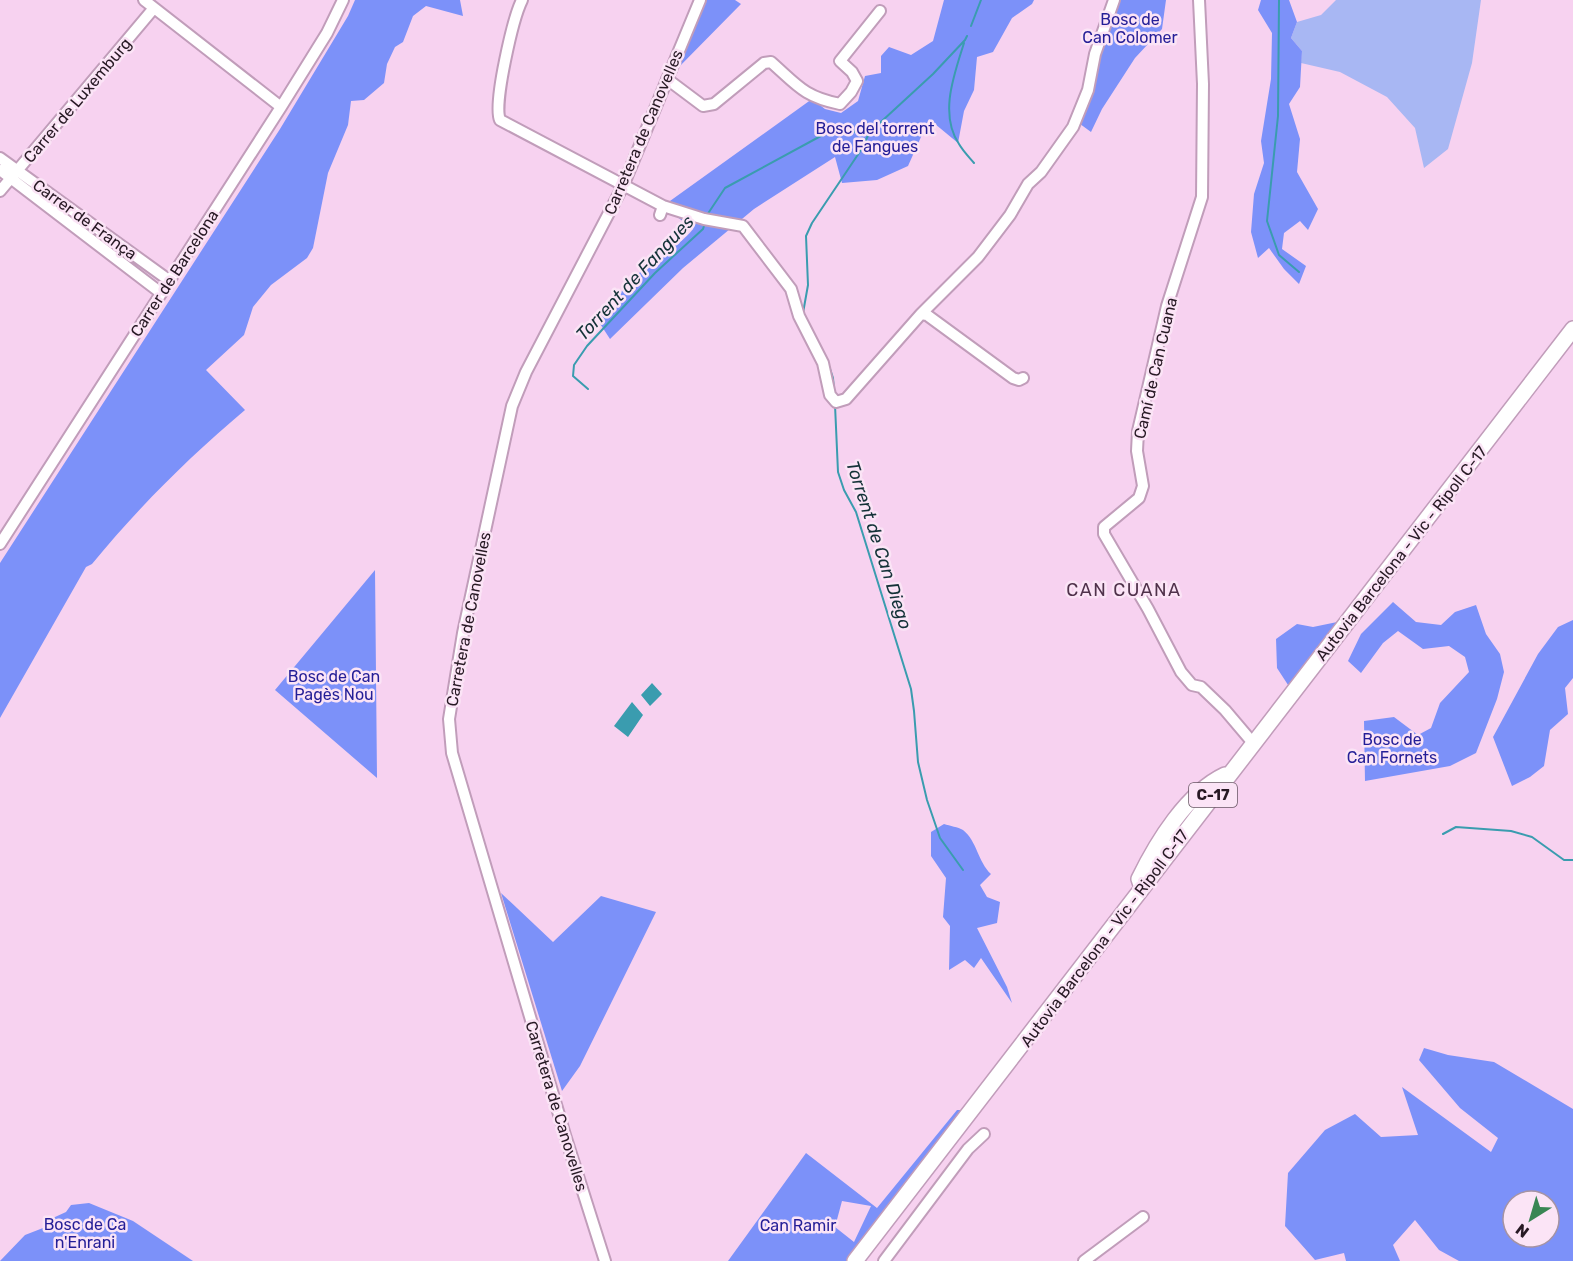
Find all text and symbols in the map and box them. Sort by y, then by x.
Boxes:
park label: Bosc de Can Colomer [1082,10,1178,47]
street label: Carrer de Luxemburg [20,34,135,167]
street label: Carretera de Canovelles [600,47,687,217]
park label: Bosc del torrent de Fangues [816,119,934,156]
street label: Carrer de França [29,175,140,263]
street label: Carrer de Barcelona [126,206,223,340]
water label: Torrent de Fangues [571,211,699,345]
street label: Camí de Can Cuana [1130,295,1181,441]
street label: Autovia Barcelona - Vic - Ripoll C-17 [1312,442,1491,664]
water label: Torrent de Can Diego [841,458,917,632]
street label: Carretera de Canovelles [442,530,495,708]
district label: CAN CUANA [1066,579,1182,601]
park label: Bosc de Can Pagès Nou [288,667,380,704]
park label: Bosc de Can Fornets [1347,730,1437,767]
road number: C-17 [1189,783,1237,807]
street label: Autovia Barcelona - Vic - Ripoll C-17 [1016,826,1192,1051]
street label: Carretera de Canovelles [522,1019,592,1194]
north arrow [1501,1189,1561,1249]
park label: Bosc de Ca n'Enrani [44,1215,126,1252]
park label: Can Ramir [760,1216,836,1235]
text: N [1512,1220,1533,1242]

